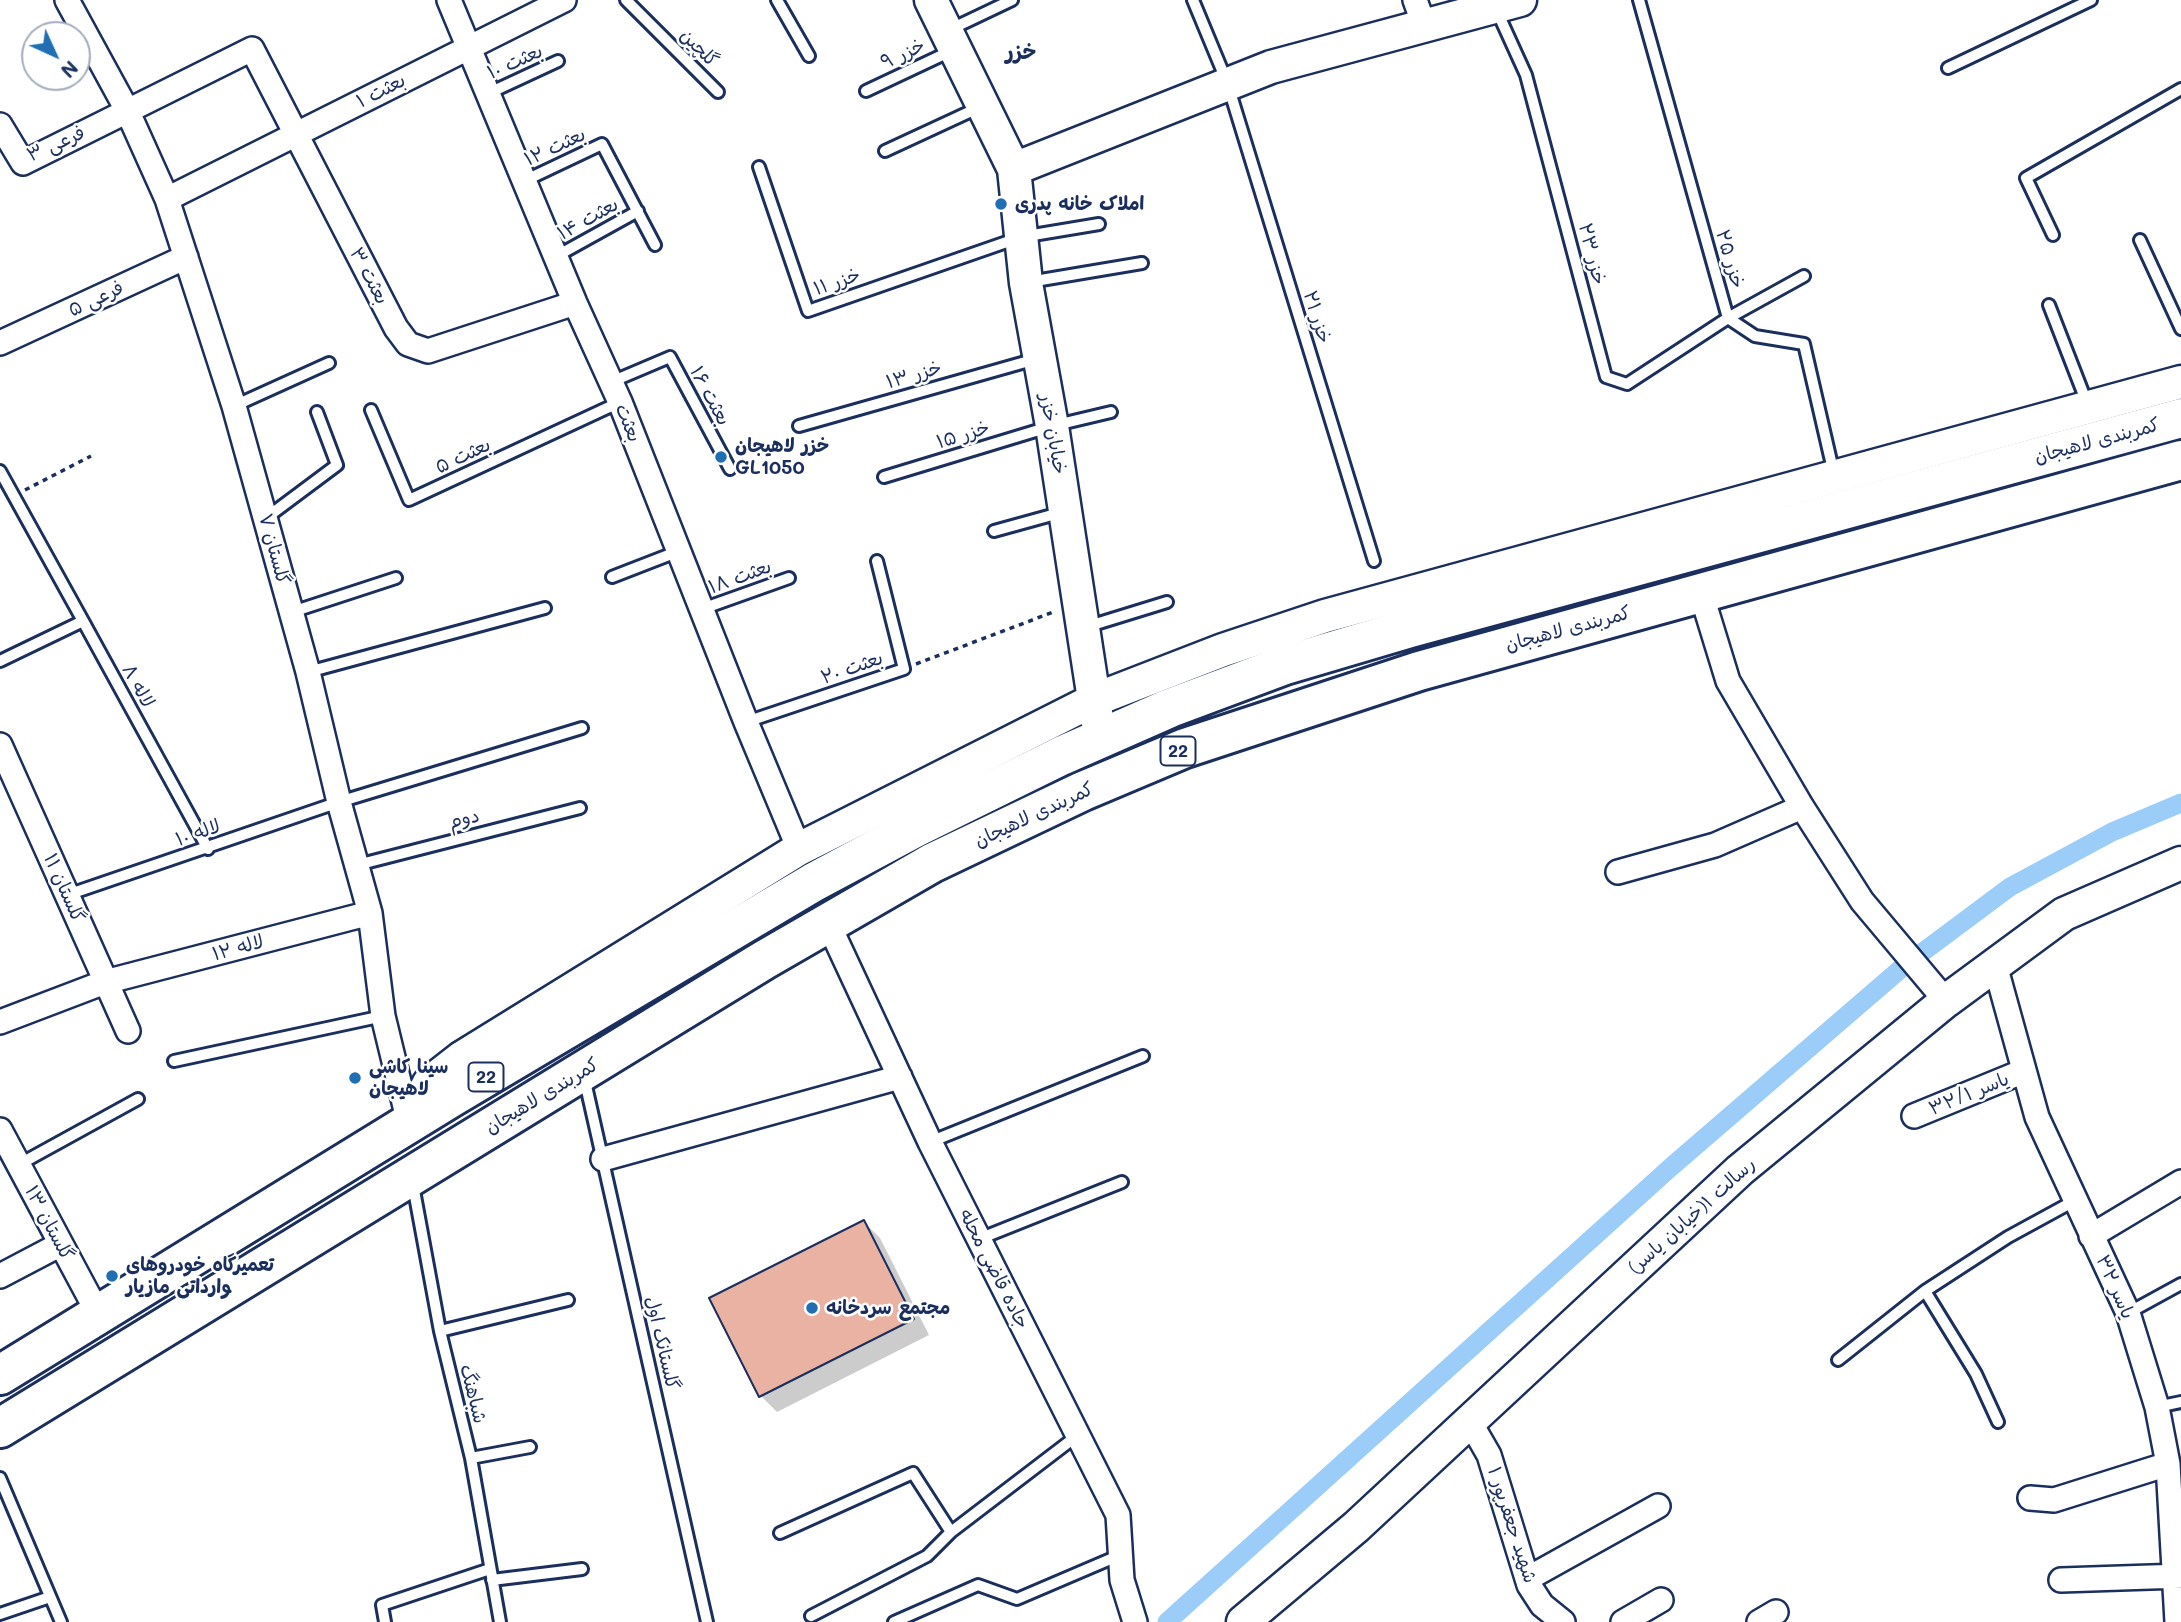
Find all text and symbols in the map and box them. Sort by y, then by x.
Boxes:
north arrow [21,21,91,91]
street label: گلچین [675,24,723,72]
street label: خزر ۹ [877,34,929,74]
street label: بعثت ۱۰ [484,40,546,84]
district label: خزر [1006,40,1036,66]
text: N [56,56,84,84]
street label: بعثت ۱ [353,69,409,113]
street label: فرعی ۳ [24,121,88,167]
street label: بعثت ۱۲ [521,123,589,171]
street label: بعثت ۱۴ [553,193,623,245]
place label: املاک خانه پدری [1015,193,1144,215]
marker: املاک خانه پدری [993,196,1009,212]
street label: خزر ۲۳ [1573,221,1611,287]
street label: خزر ۲۵ [1711,227,1749,291]
street label: بعثت ۳ [345,244,393,308]
street label: خزر ۱۱ [811,263,863,301]
street label: فرعی ۵ [65,276,127,322]
street label: خزر ۲۱ [1298,288,1336,346]
street label: خزر ۱۳ [884,356,944,394]
street label: بعثت ۱۶ [685,362,735,430]
street label: خیابان خزر [1035,392,1071,476]
street label: بعثت [610,401,646,445]
street label: کمربندی لاهیجان [2032,413,2162,469]
street label: خزر ۱۵ [934,416,992,454]
street label: بعثت ۵ [432,433,494,479]
place label: خزر لاهیجان GL1050 [735,435,829,479]
marker: خزر لاهیجان GL1050 [713,449,729,465]
street label: گلستان ۷ [254,511,294,587]
street label: بعثت ۱۸ [705,555,775,599]
street label: کمربندی لاهیجان [1503,601,1633,657]
street label: بعثت ۲۰ [818,647,886,689]
street label: لاله ۸ [117,660,159,712]
road number: 22 [1160,736,1196,766]
street label: کمربندی لاهیجان [971,777,1097,853]
street label: دوم [446,804,482,834]
street label: لاله ۱۰ [173,815,223,851]
street label: گلستان ۱۱ [39,850,89,926]
street label: لاله ۱۲ [210,930,266,966]
street label: کمربندی لاهیجان [481,1053,603,1139]
place label: سینا کاشی لاهیجان [369,1056,448,1100]
road number: 22 [468,1062,504,1092]
street label: یاسر ۳۲/۱ [1925,1068,2013,1120]
marker: سینا کاشی لاهیجان [347,1070,363,1086]
street label: رسالت ۱(خیابان یاسر) [1624,1153,1760,1279]
street label: گلستان ۱۳ [20,1182,78,1264]
street label: جاده قاضی محله [954,1205,1034,1333]
street label: یاسر ۳۲ [2091,1251,2139,1323]
place label: تعمیرگاه خودروهای وارداتی مازیار [126,1254,274,1298]
marker: تعمیرگاه خودروهای وارداتی مازیار [104,1268,120,1284]
street label: گلستانک اول [640,1294,684,1392]
place label: مجتمع سردخانه [826,1297,950,1319]
marker: مجتمع سردخانه [804,1300,820,1316]
street label: شباهنگ [455,1362,491,1426]
street label: شهید جعفرپور ۱ [1482,1464,1542,1586]

